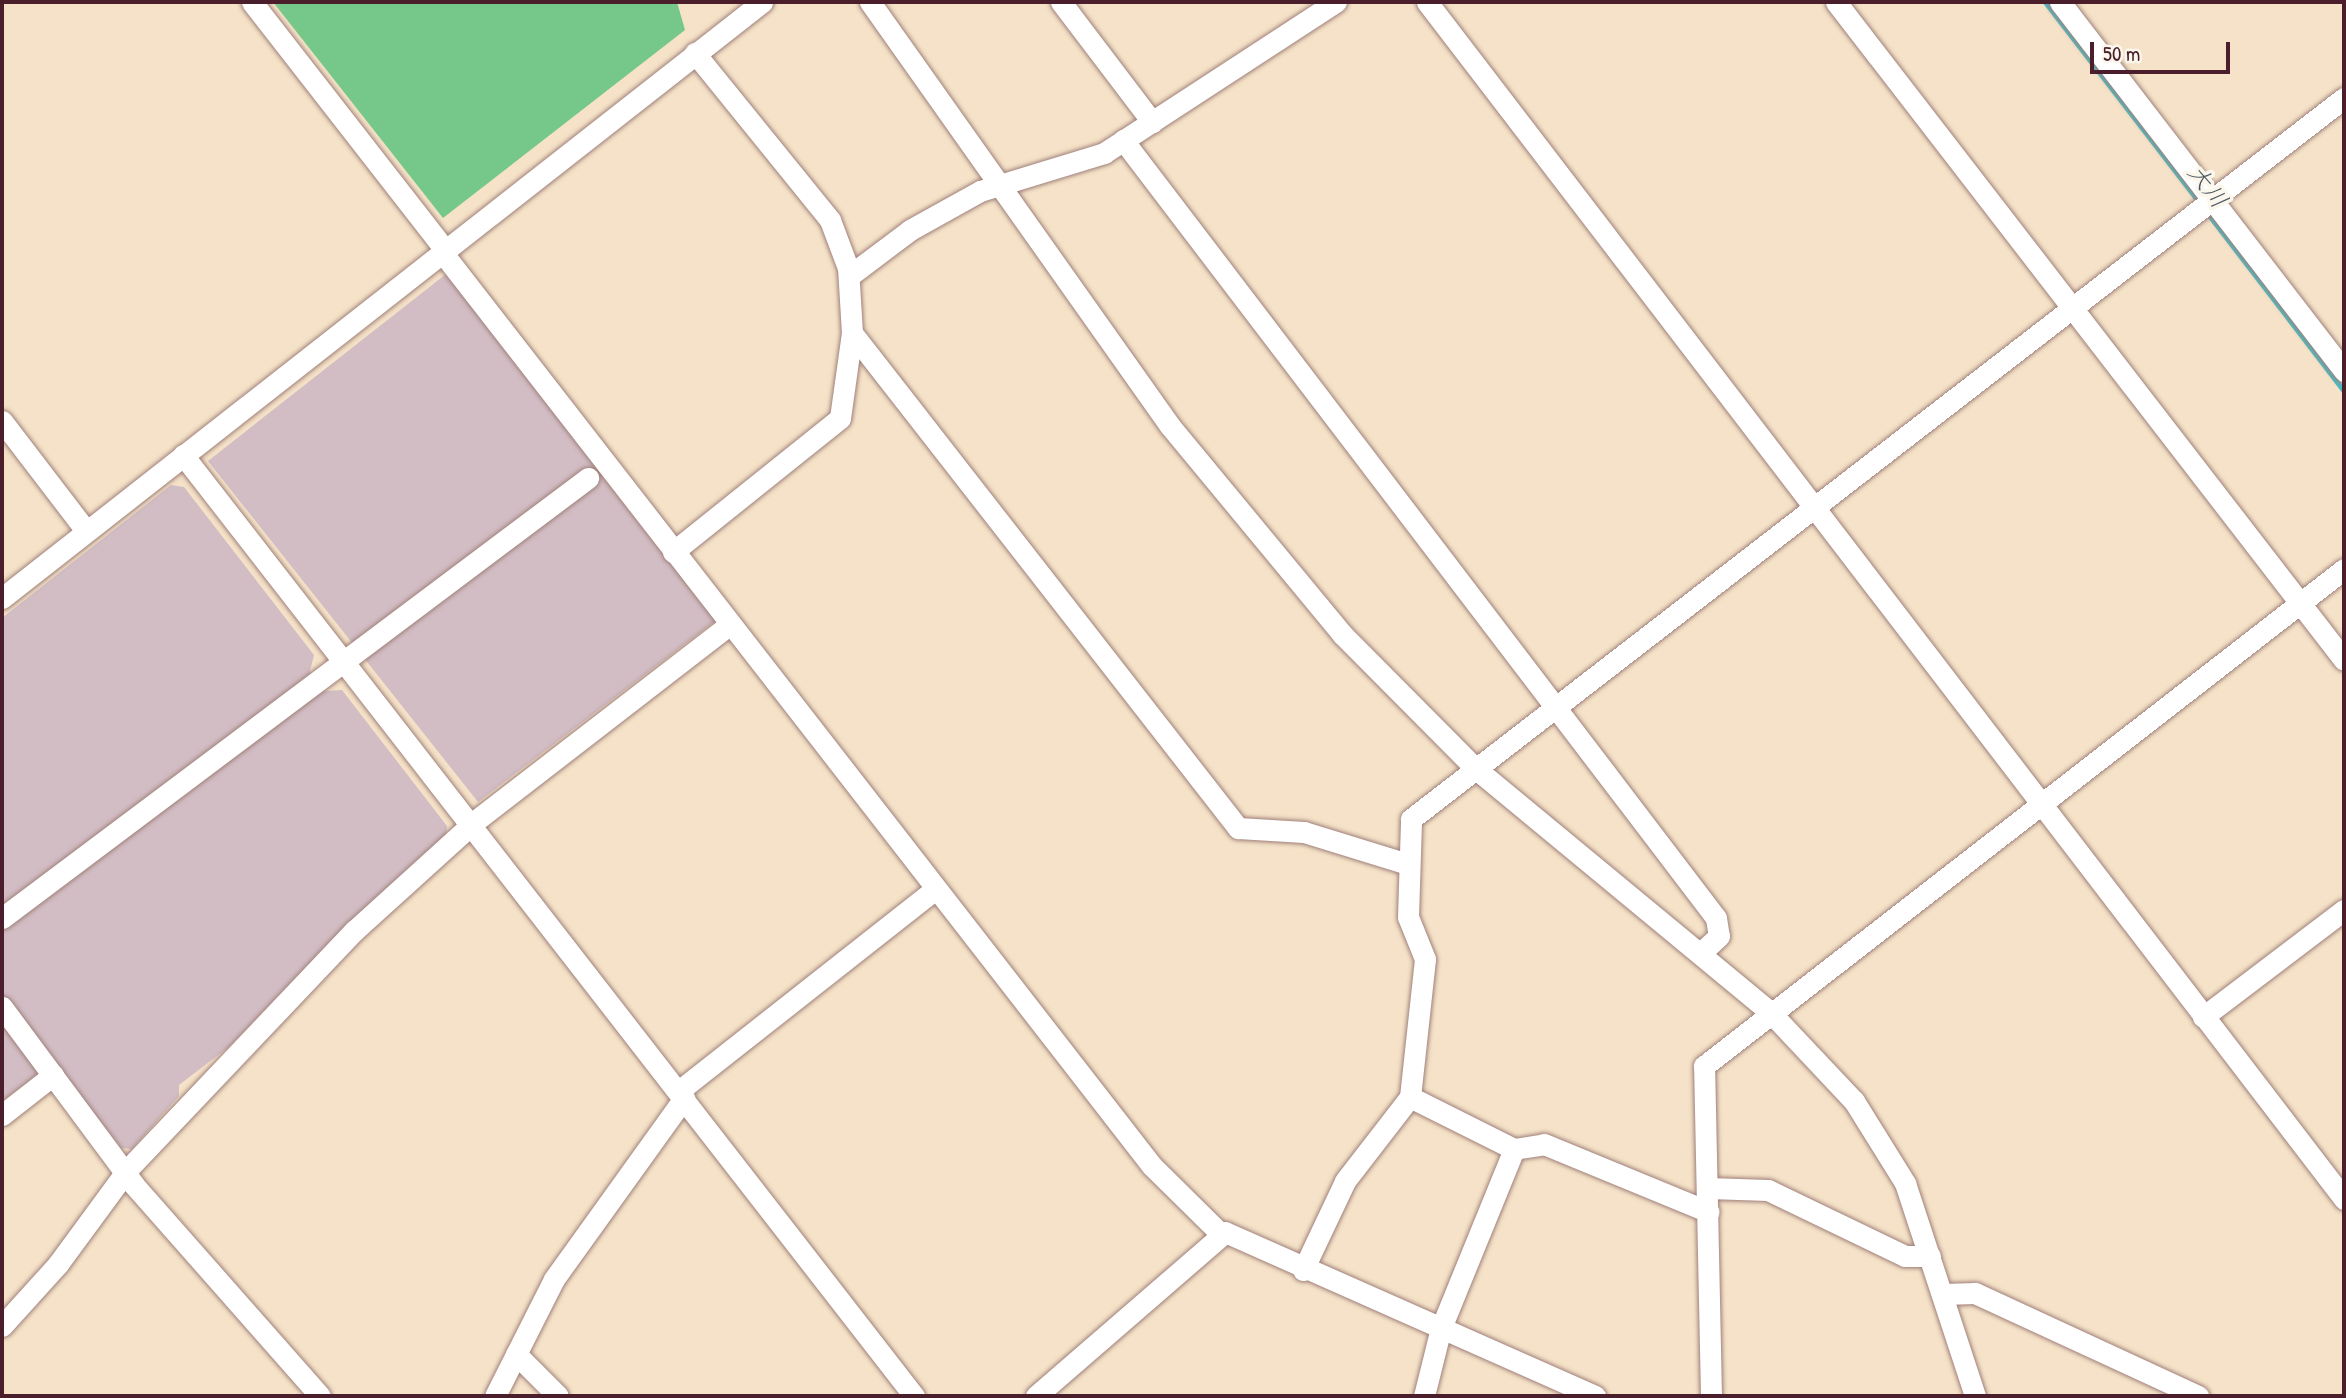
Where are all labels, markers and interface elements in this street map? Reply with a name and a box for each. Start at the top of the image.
scale bar [2094,28,2234,72]
text: 50 m [2103,39,2140,68]
water label: 大川 [2182,158,2234,214]

